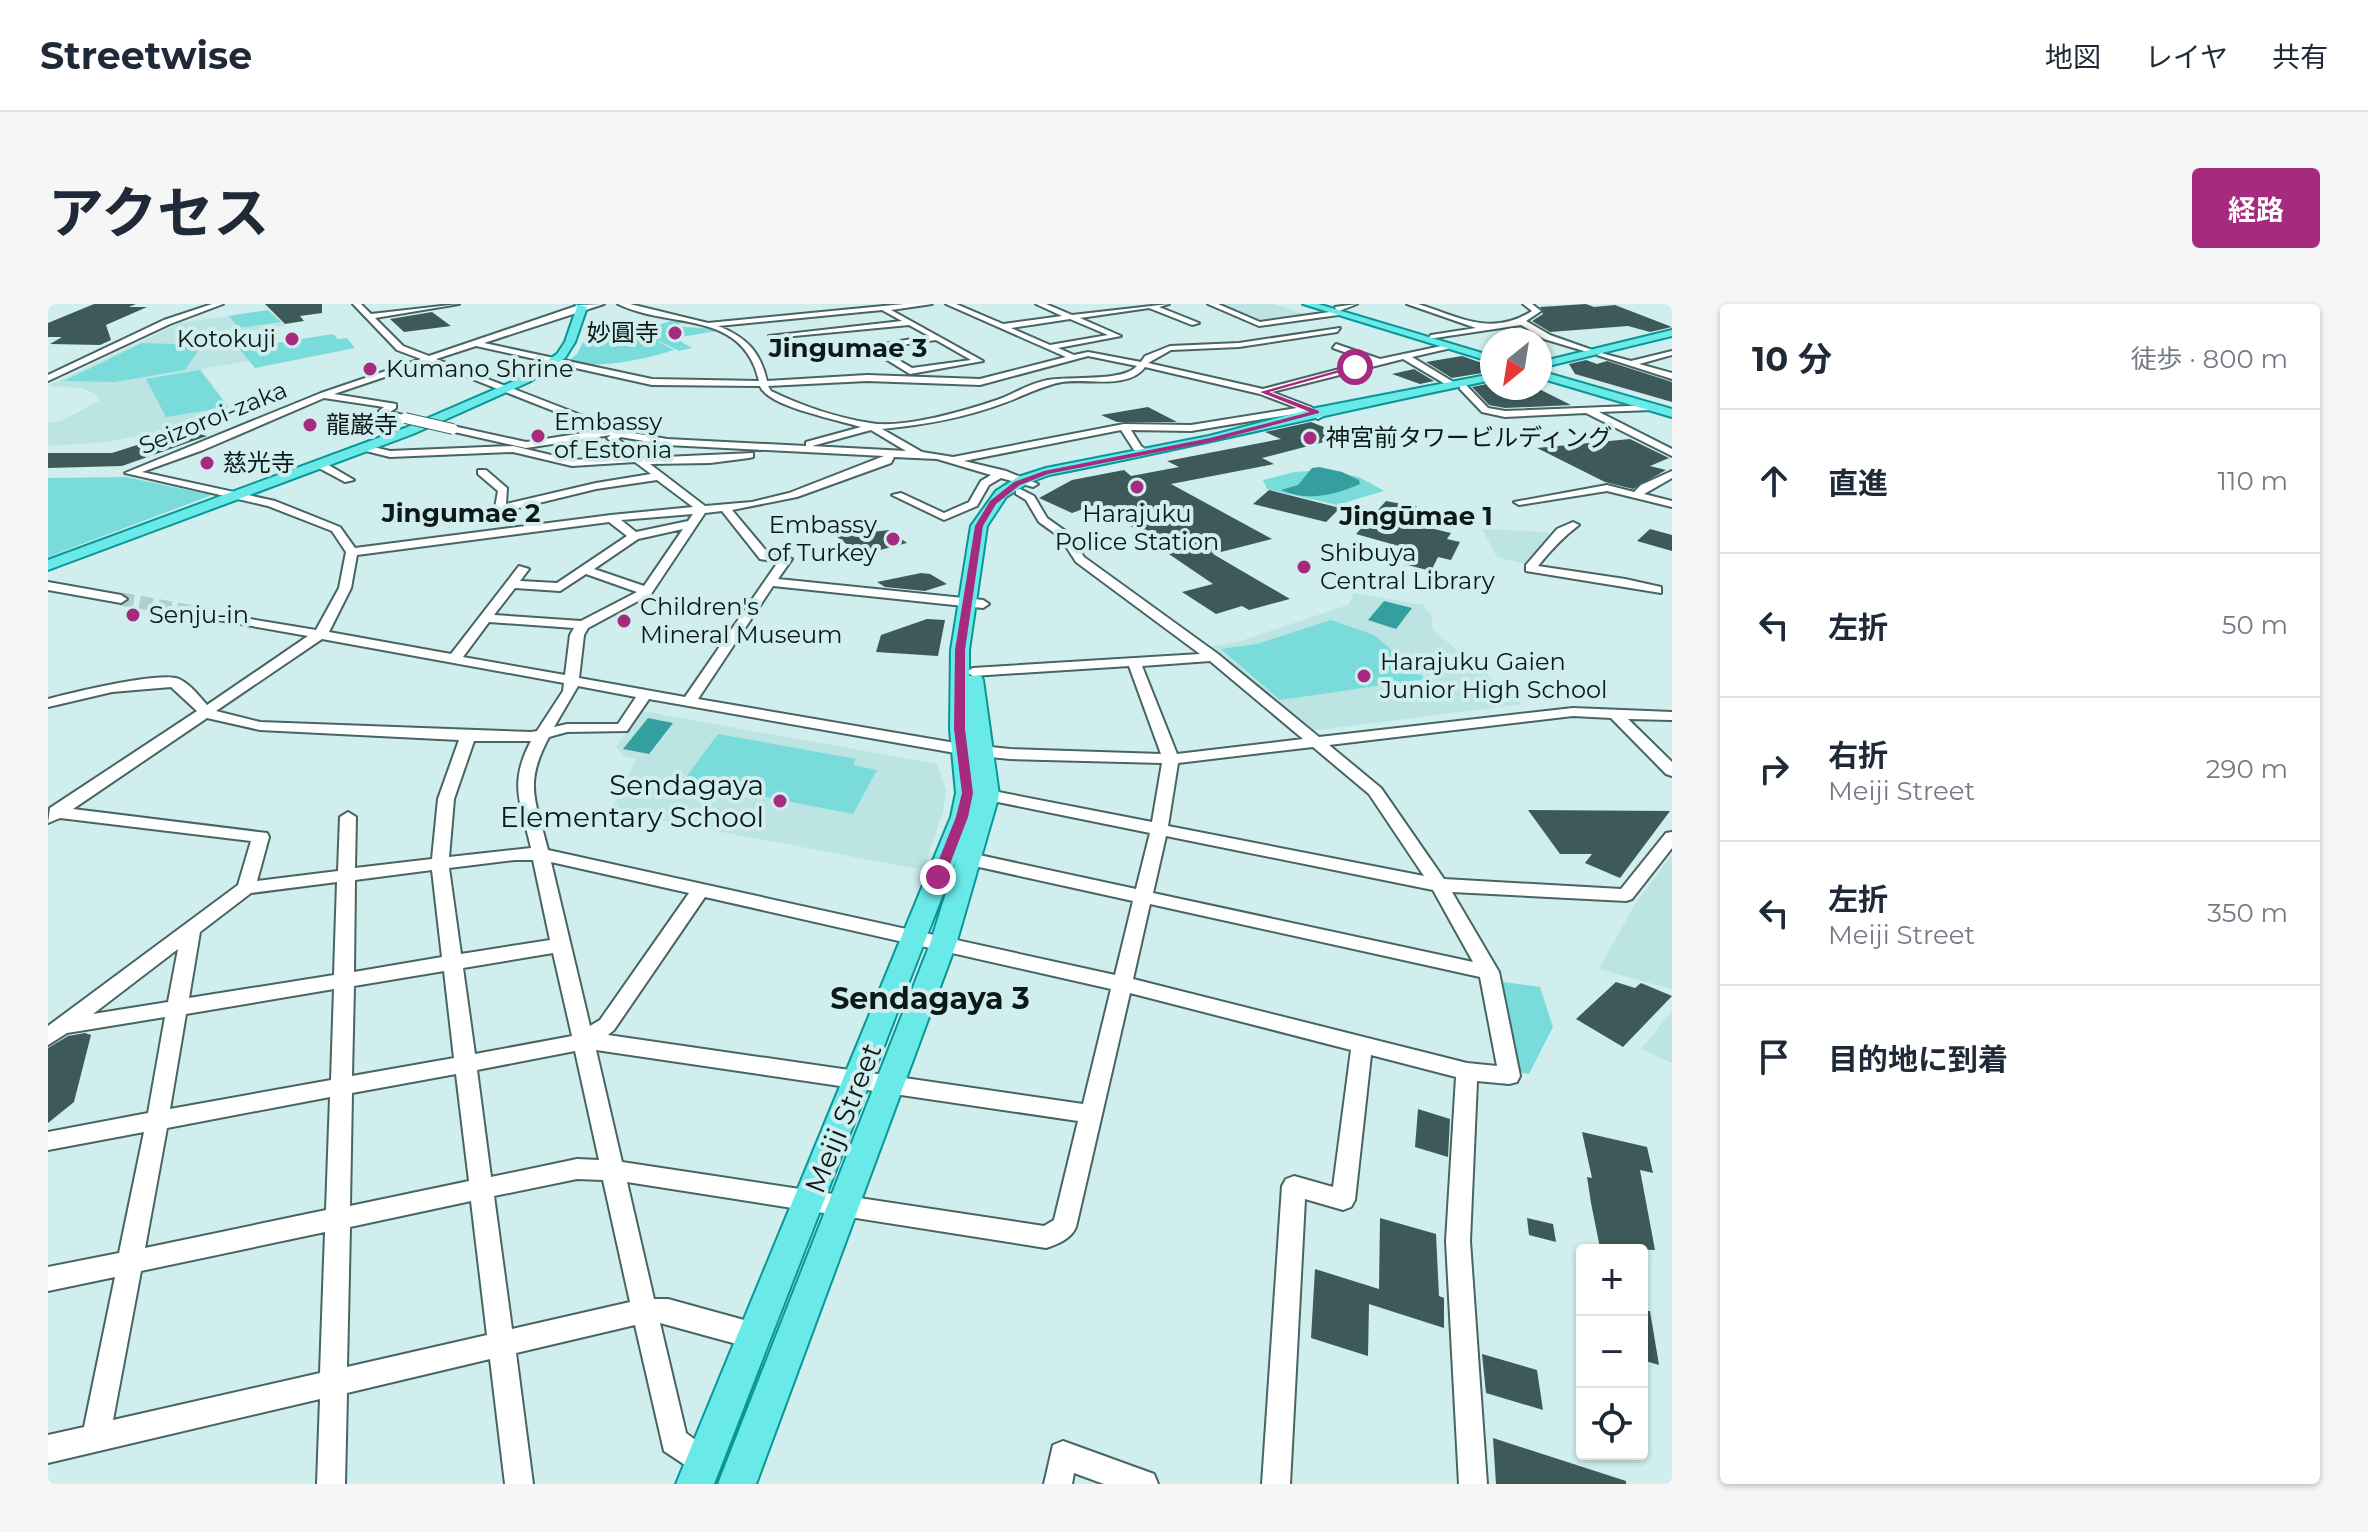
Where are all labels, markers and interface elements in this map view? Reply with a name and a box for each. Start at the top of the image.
text: Streetwise [40,32,252,79]
text: 地図 [2045,40,2101,74]
text: レイヤ [2145,40,2228,74]
text: 共有 [2272,40,2328,74]
button: 経路 [2192,168,2320,248]
text: アクセス [48,179,269,247]
place label: 妙圓寺 [587,318,659,347]
place label: Kotokuji [177,324,276,353]
marker: 妙圓寺 [666,324,684,342]
north arrow [1480,328,1552,400]
marker: Kotokuji [283,330,301,348]
district label: Jingumae 3 [768,332,927,364]
text: 10 分 [1752,338,1832,380]
text: 徒歩 · 800 m [2130,343,2288,375]
route start [1337,349,1373,385]
place label: Kumano Shrine [386,354,574,383]
marker: Kumano Shrine [361,360,379,378]
street label: Seizoroi-zaka [135,375,291,460]
place label: Embassy of Estonia [554,407,672,464]
place label: 龍巌寺 [326,410,398,439]
marker: 龍巌寺 [301,416,319,434]
place label: 神宮前タワービルディング [1326,423,1612,452]
marker: Embassy of Estonia [529,427,547,445]
marker: 神宮前タワービルディング [1301,429,1319,447]
place label: 慈光寺 [223,448,295,477]
marker: 慈光寺 [198,454,216,472]
icon: ahead [1752,459,1796,503]
text: 直進 [1828,465,1888,502]
text: 110 m [2218,465,2288,497]
marker: Harajuku Police Station [1128,478,1146,496]
district label: Jingumae 2 [381,497,540,529]
place label: Harajuku Police Station [1055,499,1219,556]
district label: Jingūmae 1 [1338,500,1493,532]
place label: Embassy of Turkey [767,510,877,567]
marker: Embassy of Turkey [884,530,902,548]
place label: Shibuya Central Library [1320,538,1495,595]
marker: Shibuya Central Library [1295,558,1313,576]
place label: Children's Mineral Museum [640,592,843,649]
place label: Senju-in [149,600,249,629]
icon: left [1752,603,1796,647]
marker: Senju-in [124,606,142,624]
text: 左折 [1828,609,1888,646]
text: 50 m [2222,609,2288,641]
marker: Children's Mineral Museum [615,612,633,630]
place label: Harajuku Gaien Junior High School [1379,647,1608,704]
marker: Harajuku Gaien Junior High School [1355,667,1373,685]
text: 右折 [1828,737,1888,774]
icon: right [1752,747,1796,791]
text: 290 m [2206,753,2288,785]
place label: Sendagaya Elementary School [500,768,764,834]
text: Meiji Street [1828,775,1975,807]
marker: Sendagaya Elementary School [771,792,789,810]
route end [920,859,956,895]
text: 左折 [1828,881,1888,918]
icon: left [1752,891,1796,935]
text: 350 m [2207,897,2288,929]
text: Meiji Street [1828,919,1975,951]
district label: Sendagaya 3 [830,980,1030,1017]
icon: arrive [1752,1035,1796,1079]
street label: Meiji Street [798,1038,888,1198]
text: 目的地に到着 [1828,1041,2008,1078]
map controls [1576,1244,1648,1460]
button: + [1576,1244,1648,1316]
button: − [1576,1316,1648,1388]
button: locate [1576,1388,1648,1460]

